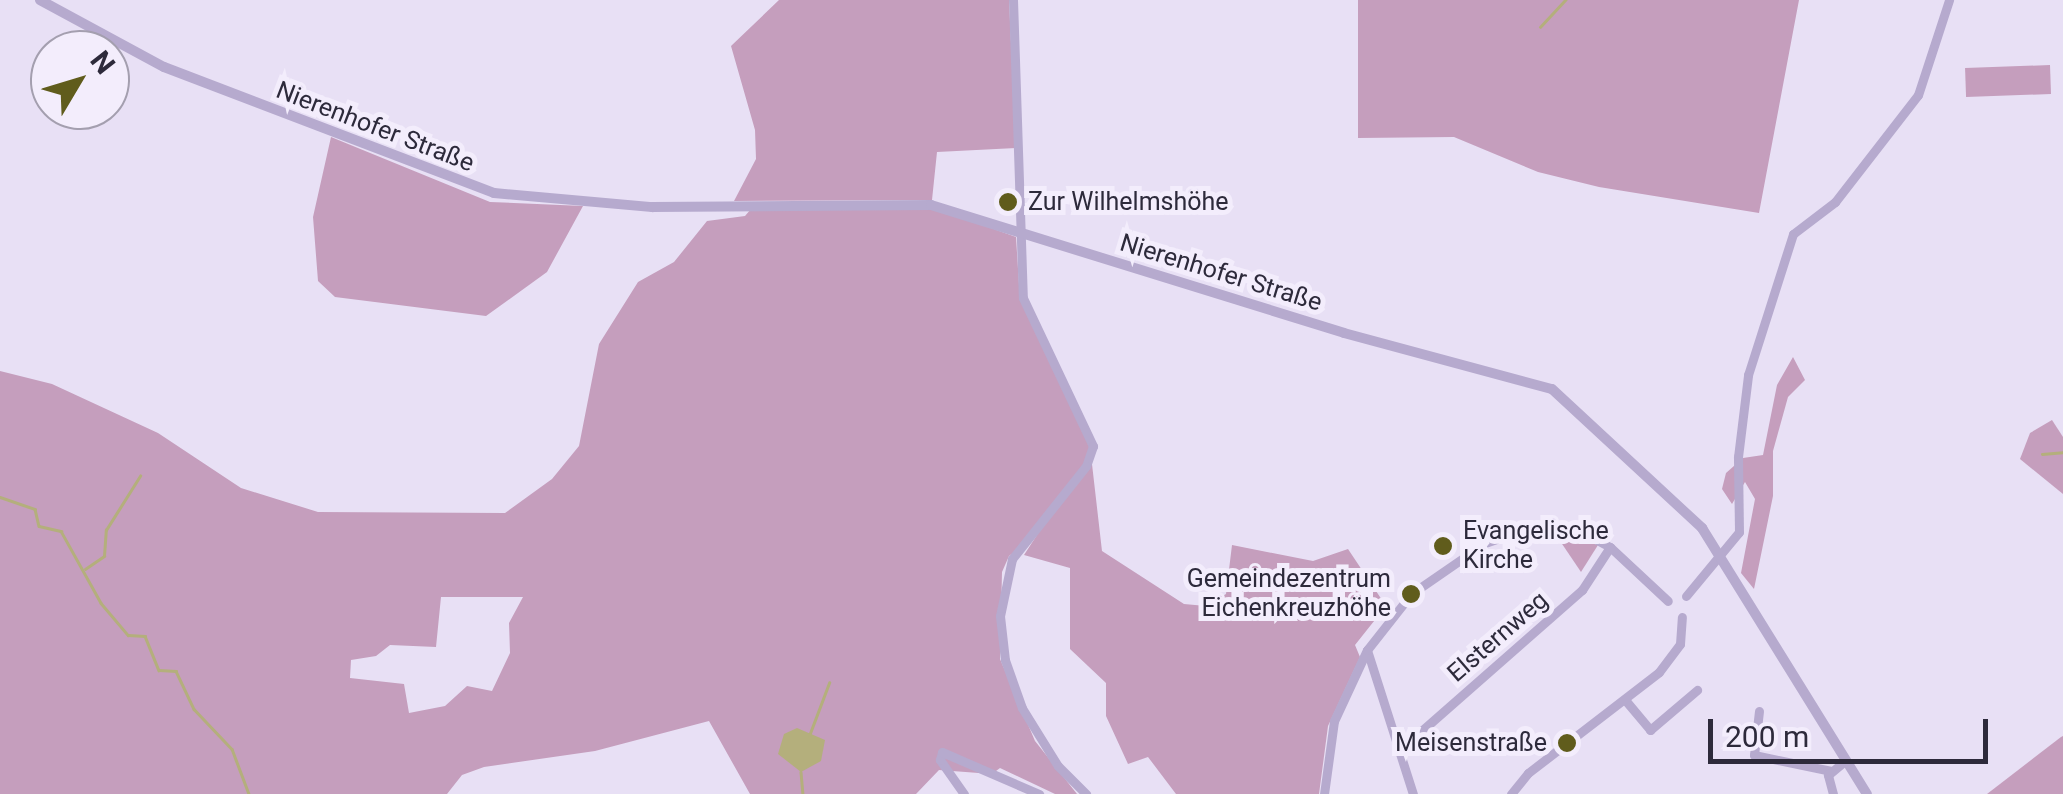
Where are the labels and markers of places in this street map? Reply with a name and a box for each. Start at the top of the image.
place label: Zur Wilhelmshöhe [1028,187,1229,217]
marker: Zur Wilhelmshöhe [997,191,1019,213]
place label: Evangelische Kirche [1463,517,1609,576]
marker: Evangelische Kirche [1432,535,1454,557]
place label: Gemeindezentrum Eichenkreuzhöhe [1187,565,1391,624]
marker: Gemeindezentrum Eichenkreuzhöhe [1400,583,1422,605]
place label: Meisenstraße [1395,728,1547,758]
marker: Meisenstraße [1556,732,1578,754]

